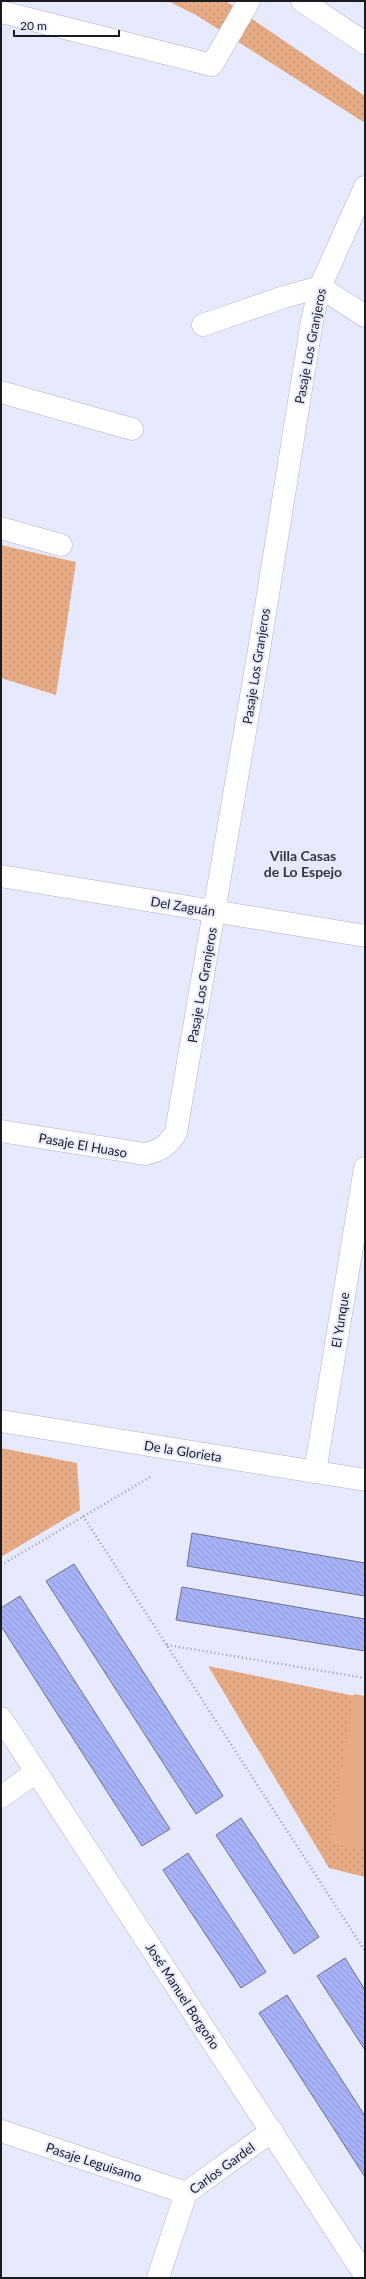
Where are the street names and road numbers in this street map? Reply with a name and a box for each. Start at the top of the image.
street label: Pasaje Los Granjeros [291,287,329,405]
street label: Pasaje Los Granjeros [239,607,273,725]
street label: Del Zaguán [150,893,216,919]
street label: Pasaje Los Granjeros [184,926,220,1044]
street label: Pasaje El Huaso [37,1129,129,1161]
street label: El Yunque [328,1291,352,1349]
street label: De la Glorieta [143,1437,223,1465]
street label: José Manuel Borgoño [143,1940,223,2052]
street label: Pasaje Leguisamo [44,2139,144,2185]
street label: Carlos Gardel [186,2139,258,2197]

